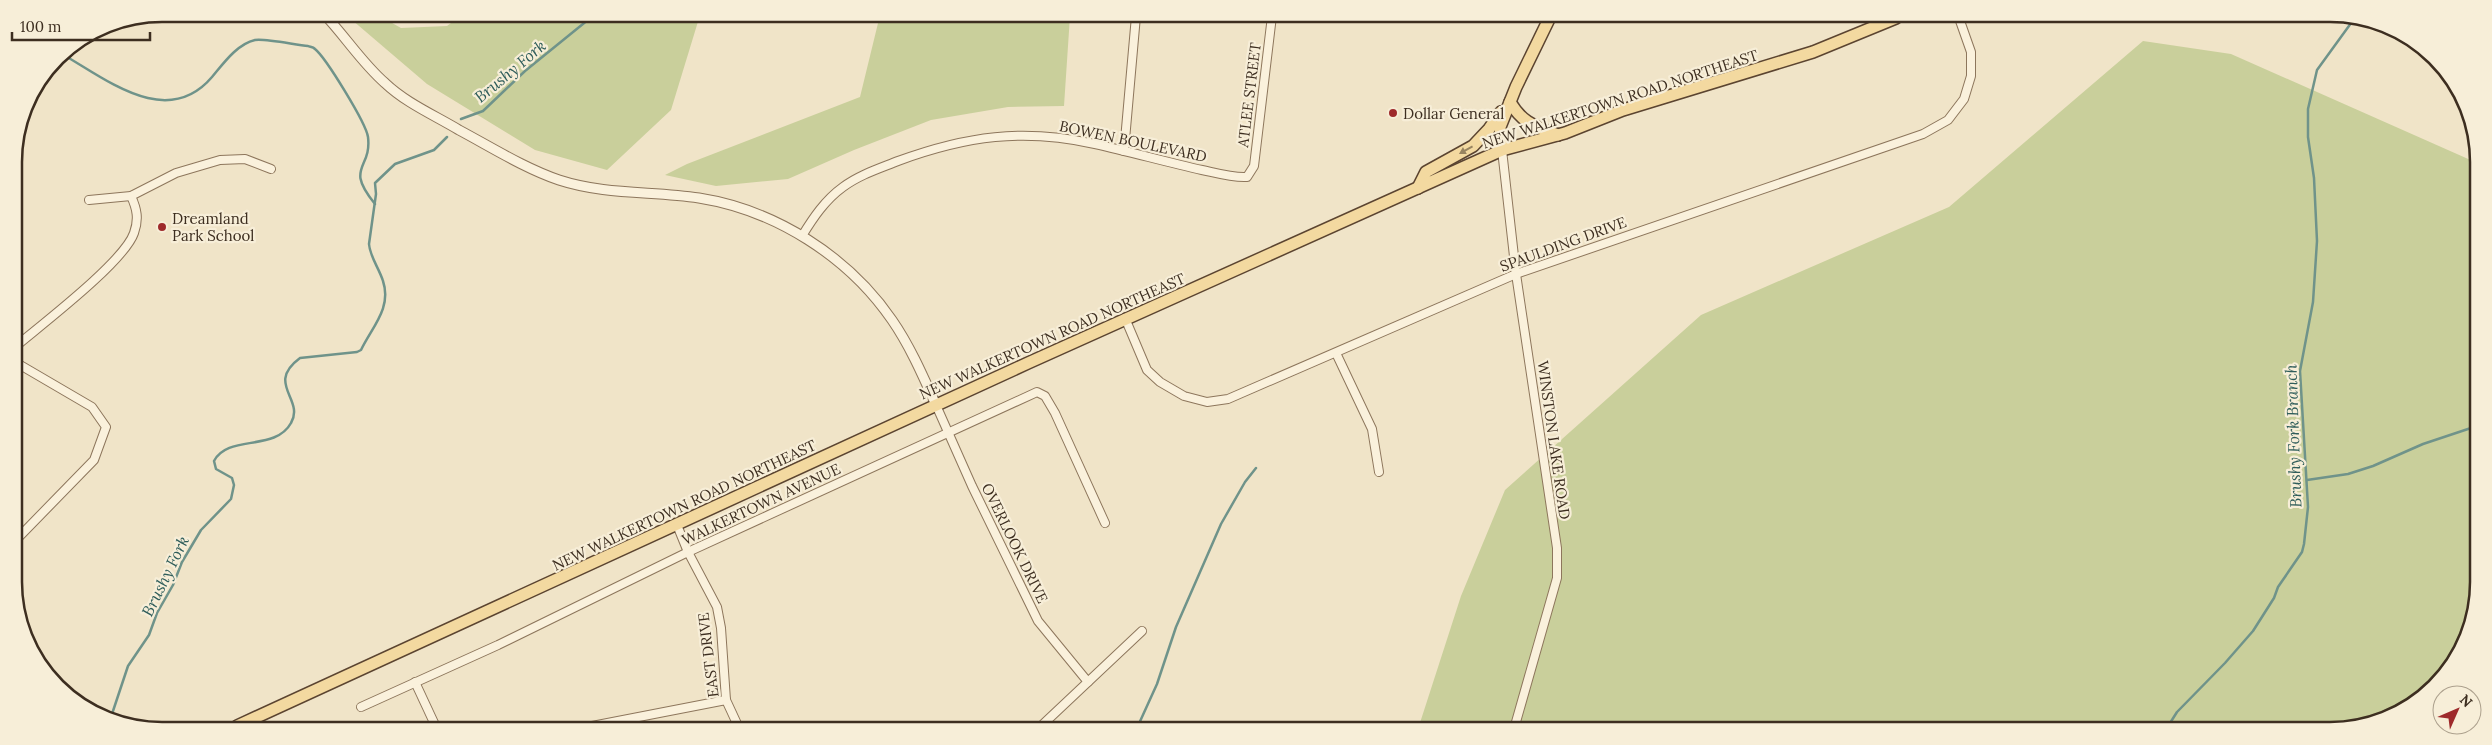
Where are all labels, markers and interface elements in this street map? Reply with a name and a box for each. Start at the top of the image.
scale bar [12,10,150,42]
text: 100 m [20,17,61,36]
water label: Brushy Fork [470,35,550,107]
street label: ATLEE STREET [1233,41,1265,150]
street label: NEW WALKERTOWN ROAD NORTHEAST [1480,45,1761,153]
place label: Dollar General [1403,104,1504,123]
marker: Dollar General [1387,107,1399,119]
street label: BOWEN BOULEVARD [1058,116,1208,166]
one-way arrow [1458,146,1473,154]
place label: Dreamland Park School [172,209,254,245]
street label: SPAULDING DRIVE [1497,212,1629,276]
marker: Dreamland Park School [156,221,168,233]
street label: NEW WALKERTOWN ROAD NORTHEAST [916,268,1188,403]
street label: WINSTON LAKE ROAD [1533,359,1575,521]
water label: Brushy Fork Branch [2281,364,2305,508]
street label: NEW WALKERTOWN ROAD NORTHEAST [549,435,819,575]
street label: WALKERTOWN AVENUE [679,459,843,549]
street label: OVERLOOK DRIVE [978,480,1052,606]
water label: Brushy Fork [137,532,193,620]
street label: EAST DRIVE [693,611,723,699]
north arrow [2432,685,2482,735]
text: N [2456,691,2477,711]

